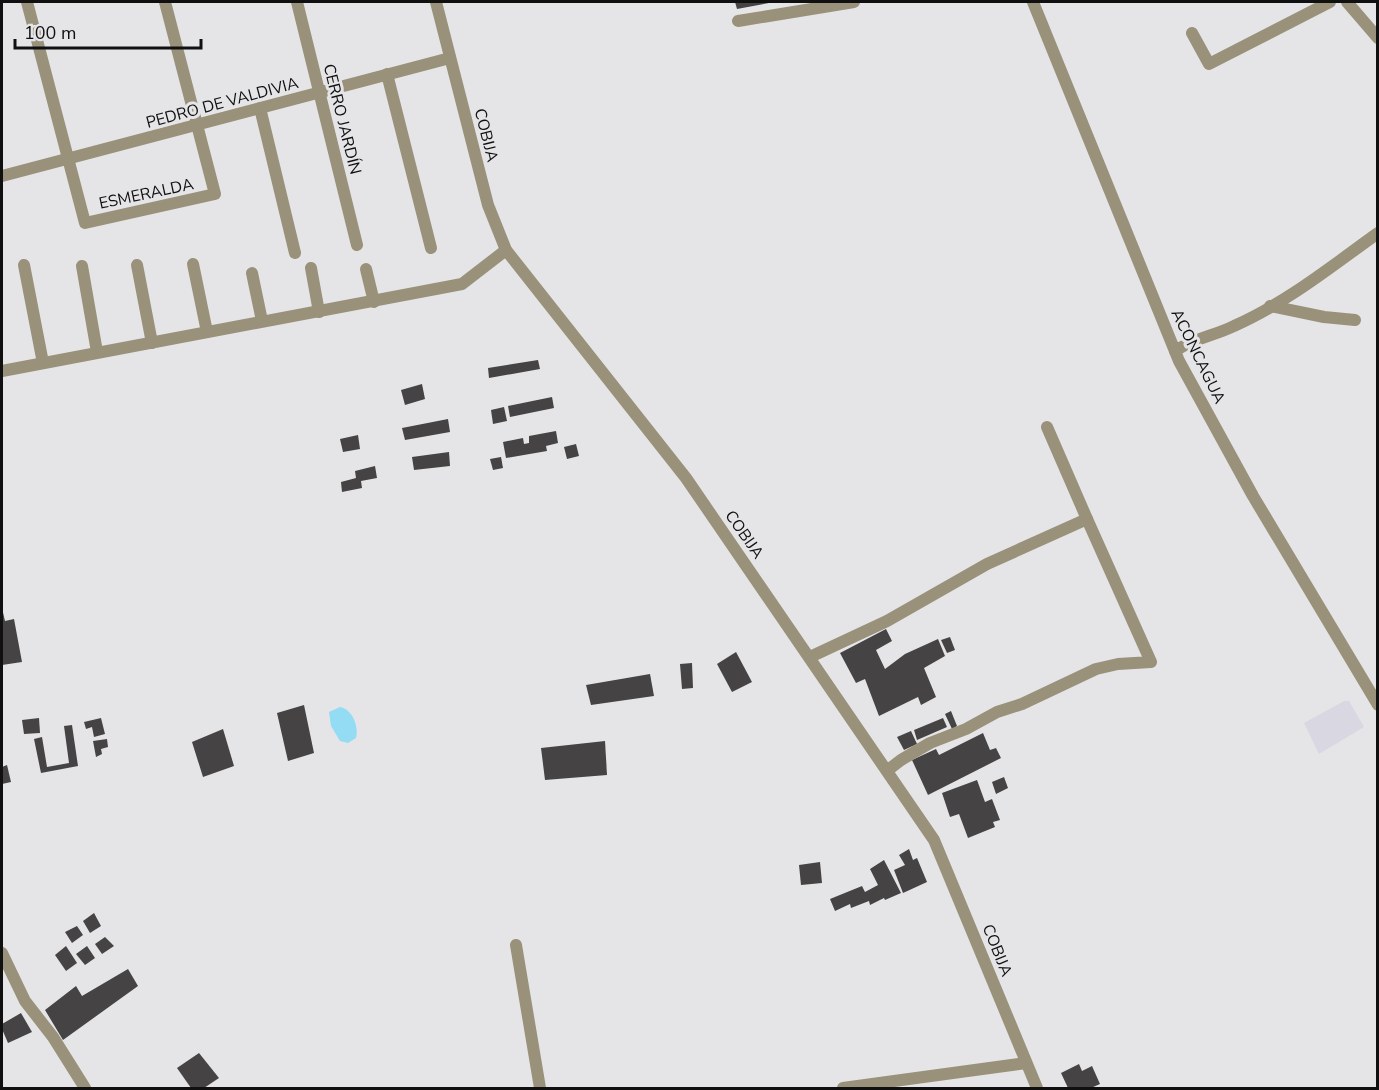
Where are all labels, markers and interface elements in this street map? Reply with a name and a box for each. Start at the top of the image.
scale bar [15,12,201,50]
text: 100 m [24,21,76,45]
street label: CERRO JARDÍN [318,62,366,177]
street label: PEDRO DE VALDIVIA [144,72,301,134]
street label: COBIJA [469,106,503,165]
street label: ESMERALDA [97,173,196,215]
street label: ACONCAGUA [1166,305,1231,408]
street label: COBIJA [720,506,769,563]
street label: COBIJA [977,921,1018,980]

